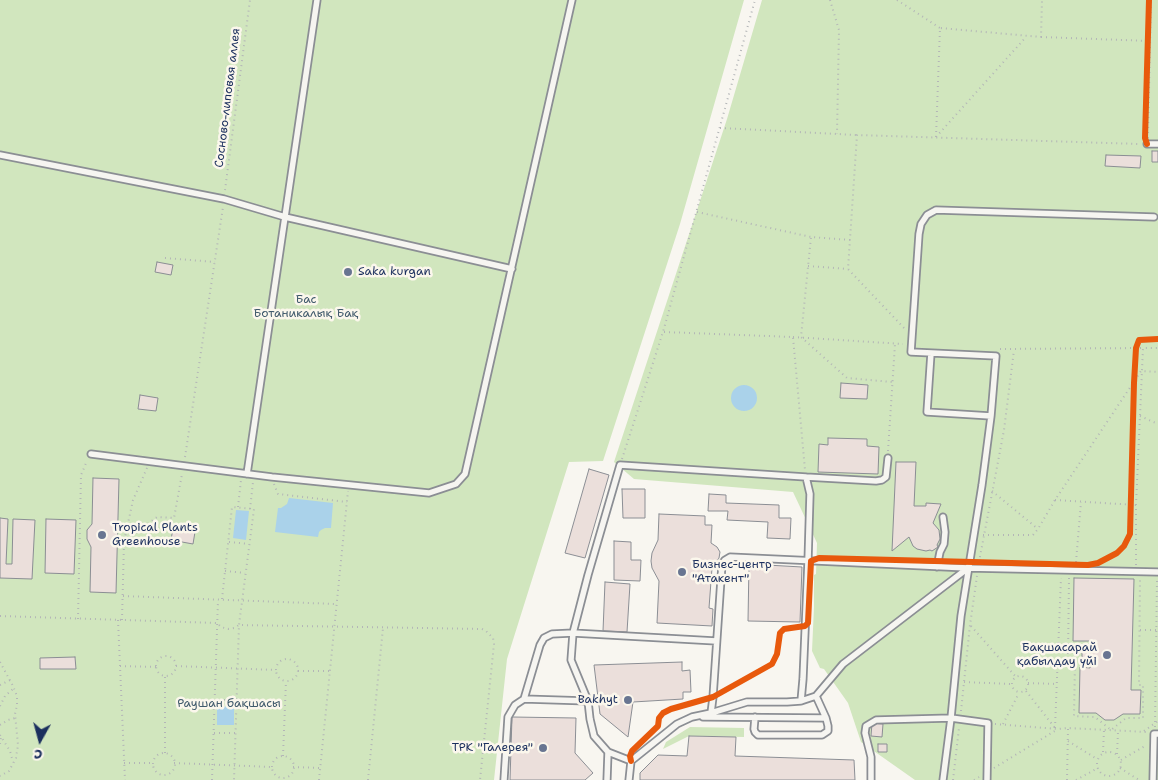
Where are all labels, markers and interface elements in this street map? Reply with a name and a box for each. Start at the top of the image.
street label: Сосново-липовая аллея [212,27,244,169]
place label: Saka kurgan [358,265,431,279]
marker: Saka kurgan [342,266,354,278]
park label: Бас Ботаникалық Бақ [254,293,358,321]
place label: Tropical Plants Greenhouse [112,521,198,549]
marker: Tropical Plants Greenhouse [96,529,108,541]
place label: Бизнес-центр "Атакент" [692,558,772,586]
marker: Бизнес-центр "Атакент" [676,566,688,578]
place label: Бақшасарай қабылдау үйі [1017,641,1097,669]
marker: Бақшасарай қабылдау үйі [1101,649,1113,661]
place label: Bakhyt [578,693,618,707]
marker: Bakhyt [622,694,634,706]
park label: Раушан бақшасы [177,697,281,711]
north arrow [15,715,65,765]
place label: ТРК "Галерея" [452,741,533,755]
marker: ТРК "Галерея" [537,742,549,754]
text: С [33,745,44,764]

